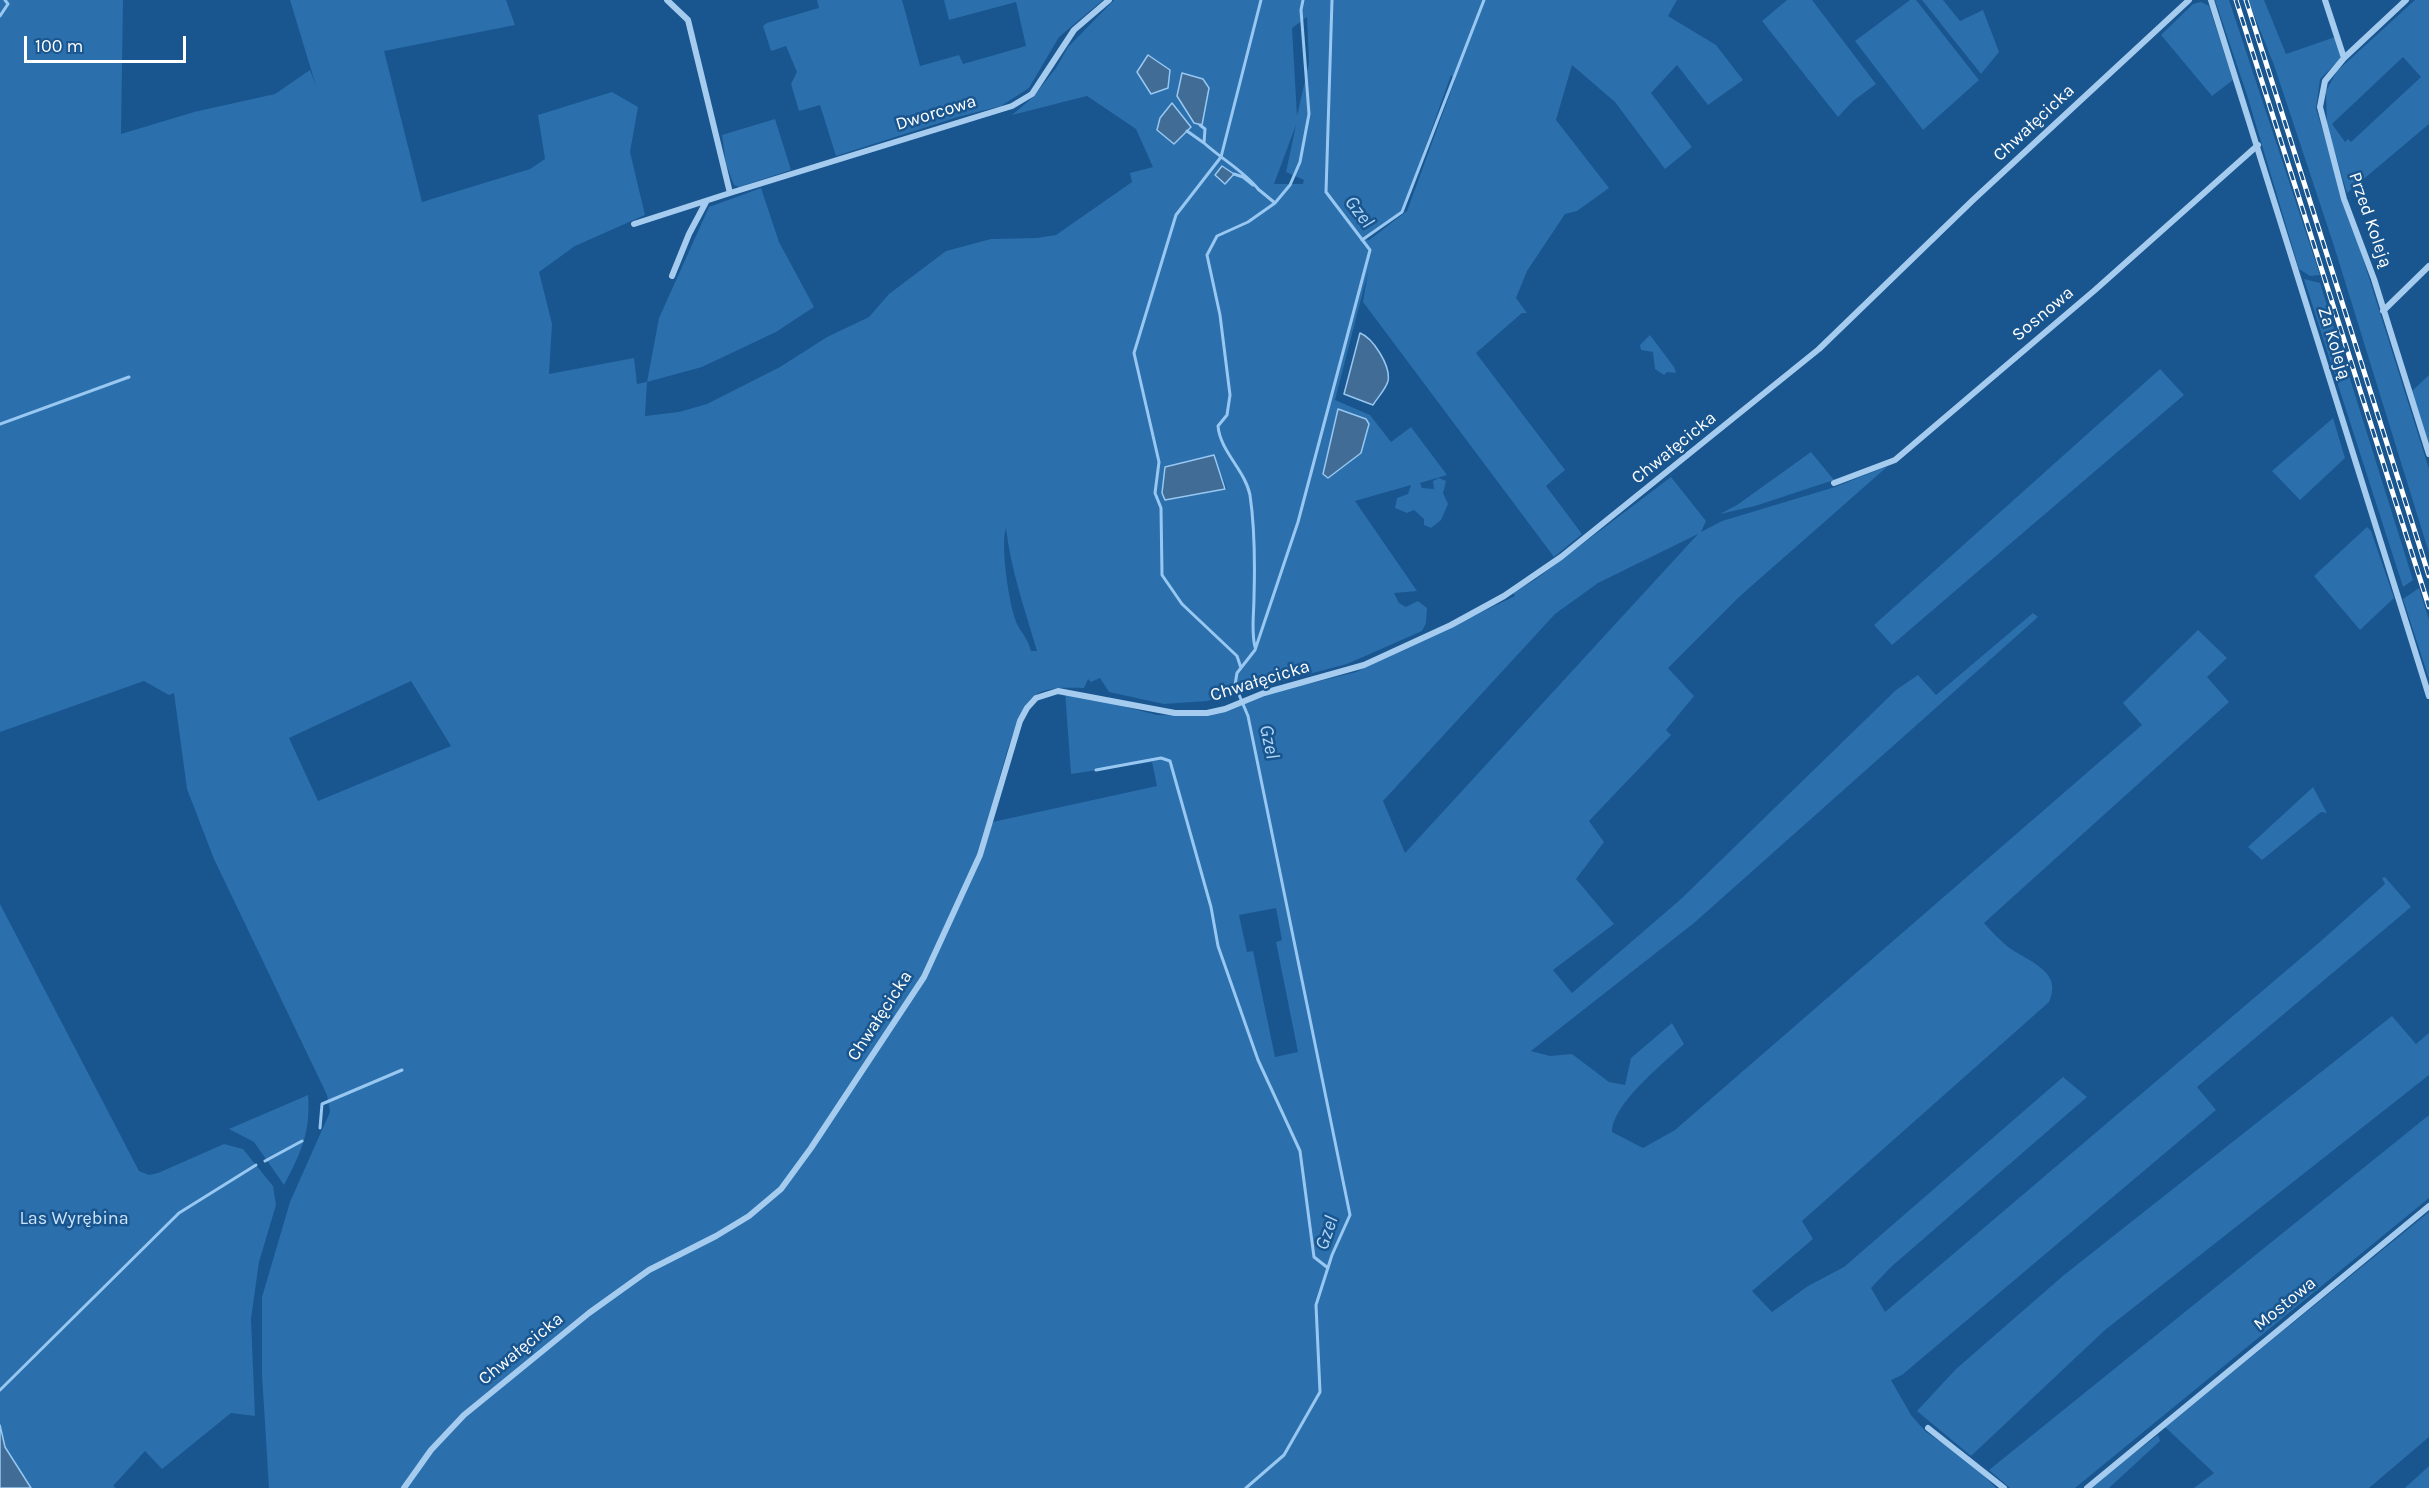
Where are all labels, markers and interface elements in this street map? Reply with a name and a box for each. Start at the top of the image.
scale bar [27,24,189,62]
text: 100 m [35,35,83,57]
street label: Chwałęcicka [1989,80,2079,166]
street label: Dworcowa [893,90,979,136]
street label: Przed Koleją [2344,169,2396,271]
water label: Gzel [1339,191,1379,233]
street label: Sosnowa [2008,282,2078,346]
street label: Za Koleją [2313,304,2355,382]
street label: Chwałęcicka [1627,407,1721,489]
street label: Chwałęcicka [1208,656,1312,706]
water label: Gzel [1254,723,1284,761]
street label: Chwałęcicka [843,967,917,1065]
park label: Las Wyrębina [19,1208,129,1230]
water label: Gzel [1310,1213,1344,1253]
street label: Mostowa [2249,1272,2321,1336]
street label: Chwałęcicka [474,1308,568,1390]

